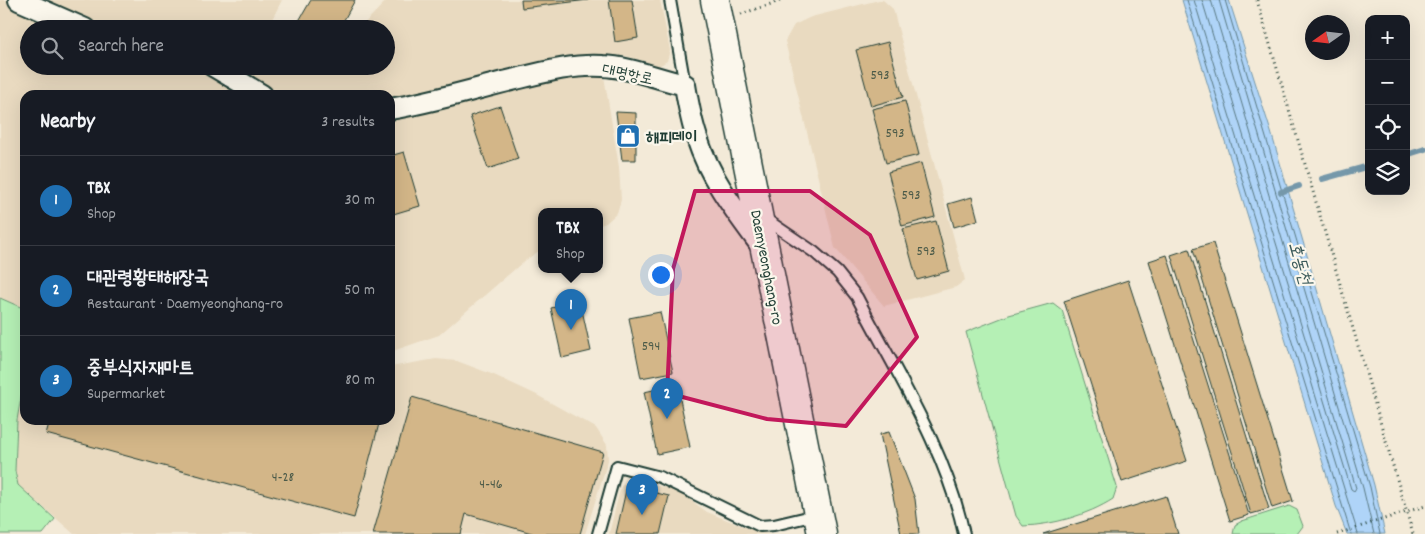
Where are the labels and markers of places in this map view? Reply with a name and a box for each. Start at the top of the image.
shop icon: 해피데이 [615,123,641,149]
place label: 해피데이 [645,127,698,150]
pin: 1 [555,289,587,330]
pin: 2 [651,378,683,419]
pin: 3 [626,474,658,515]

